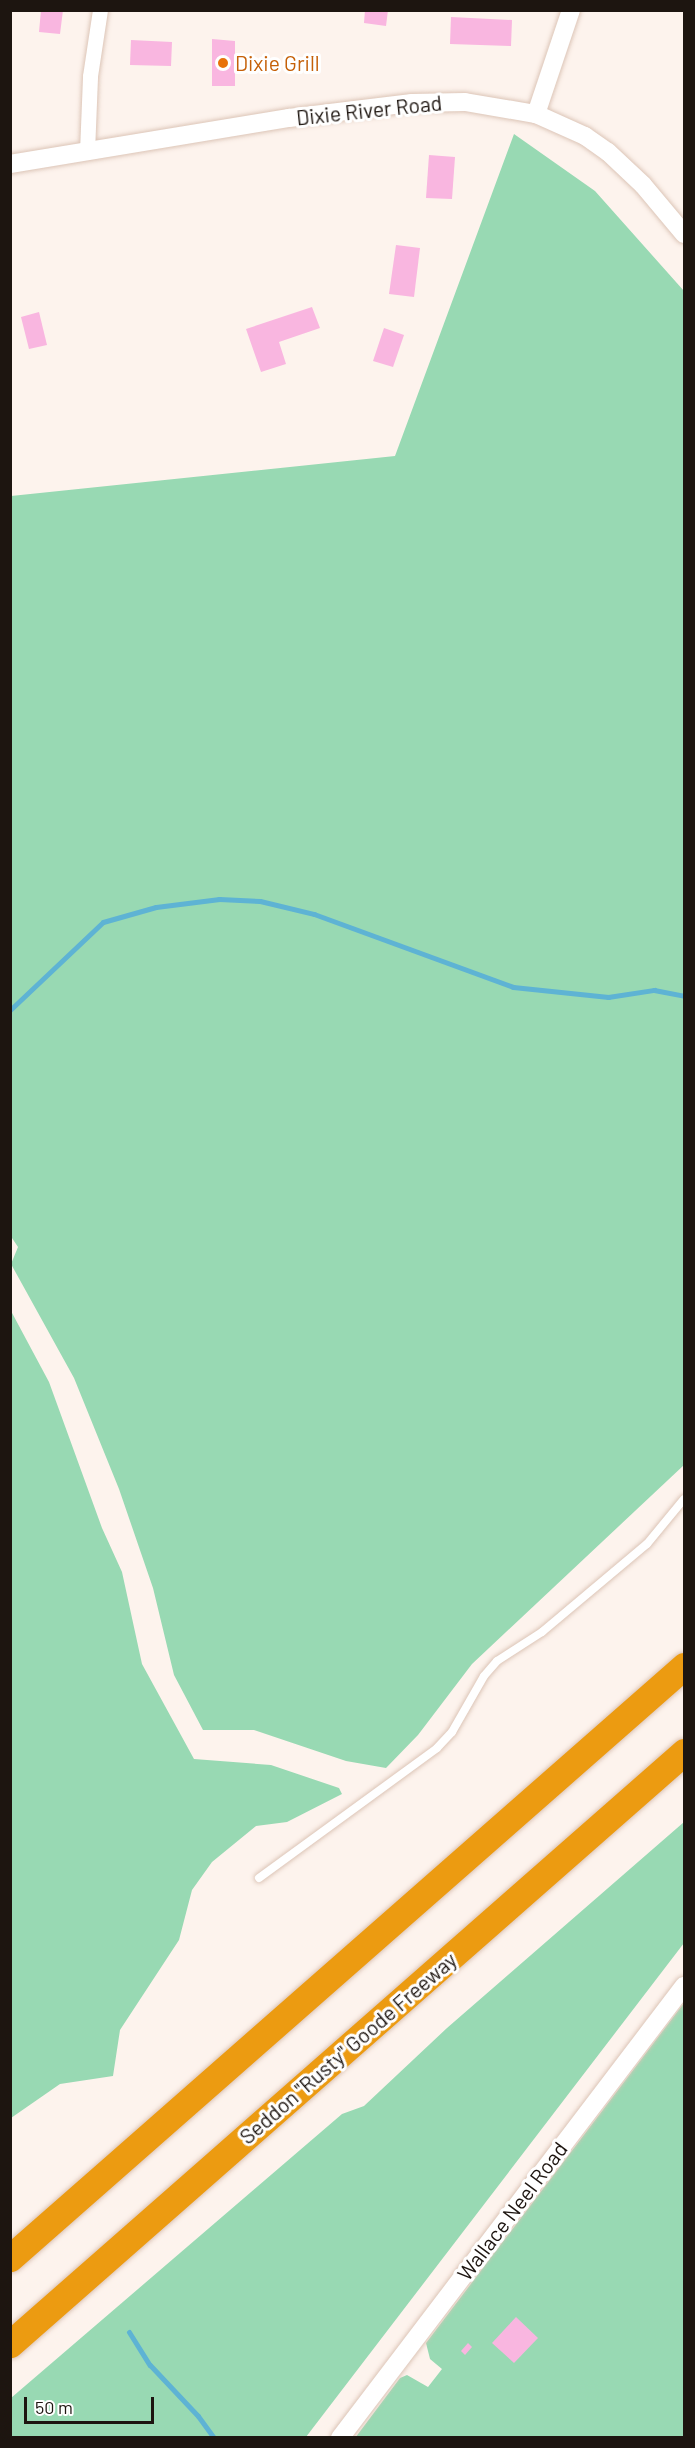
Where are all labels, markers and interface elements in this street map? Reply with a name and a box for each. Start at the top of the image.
place label: Dixie Grill [235,50,320,76]
marker: Dixie Grill [216,56,230,70]
street label: Dixie River Road [295,90,443,130]
street label: Seddon "Rusty" Goode Freeway [234,1947,462,2149]
street label: Wallace Neel Road [452,2137,572,2285]
scale bar [27,2385,158,2423]
text: 50 m [35,2396,73,2418]

